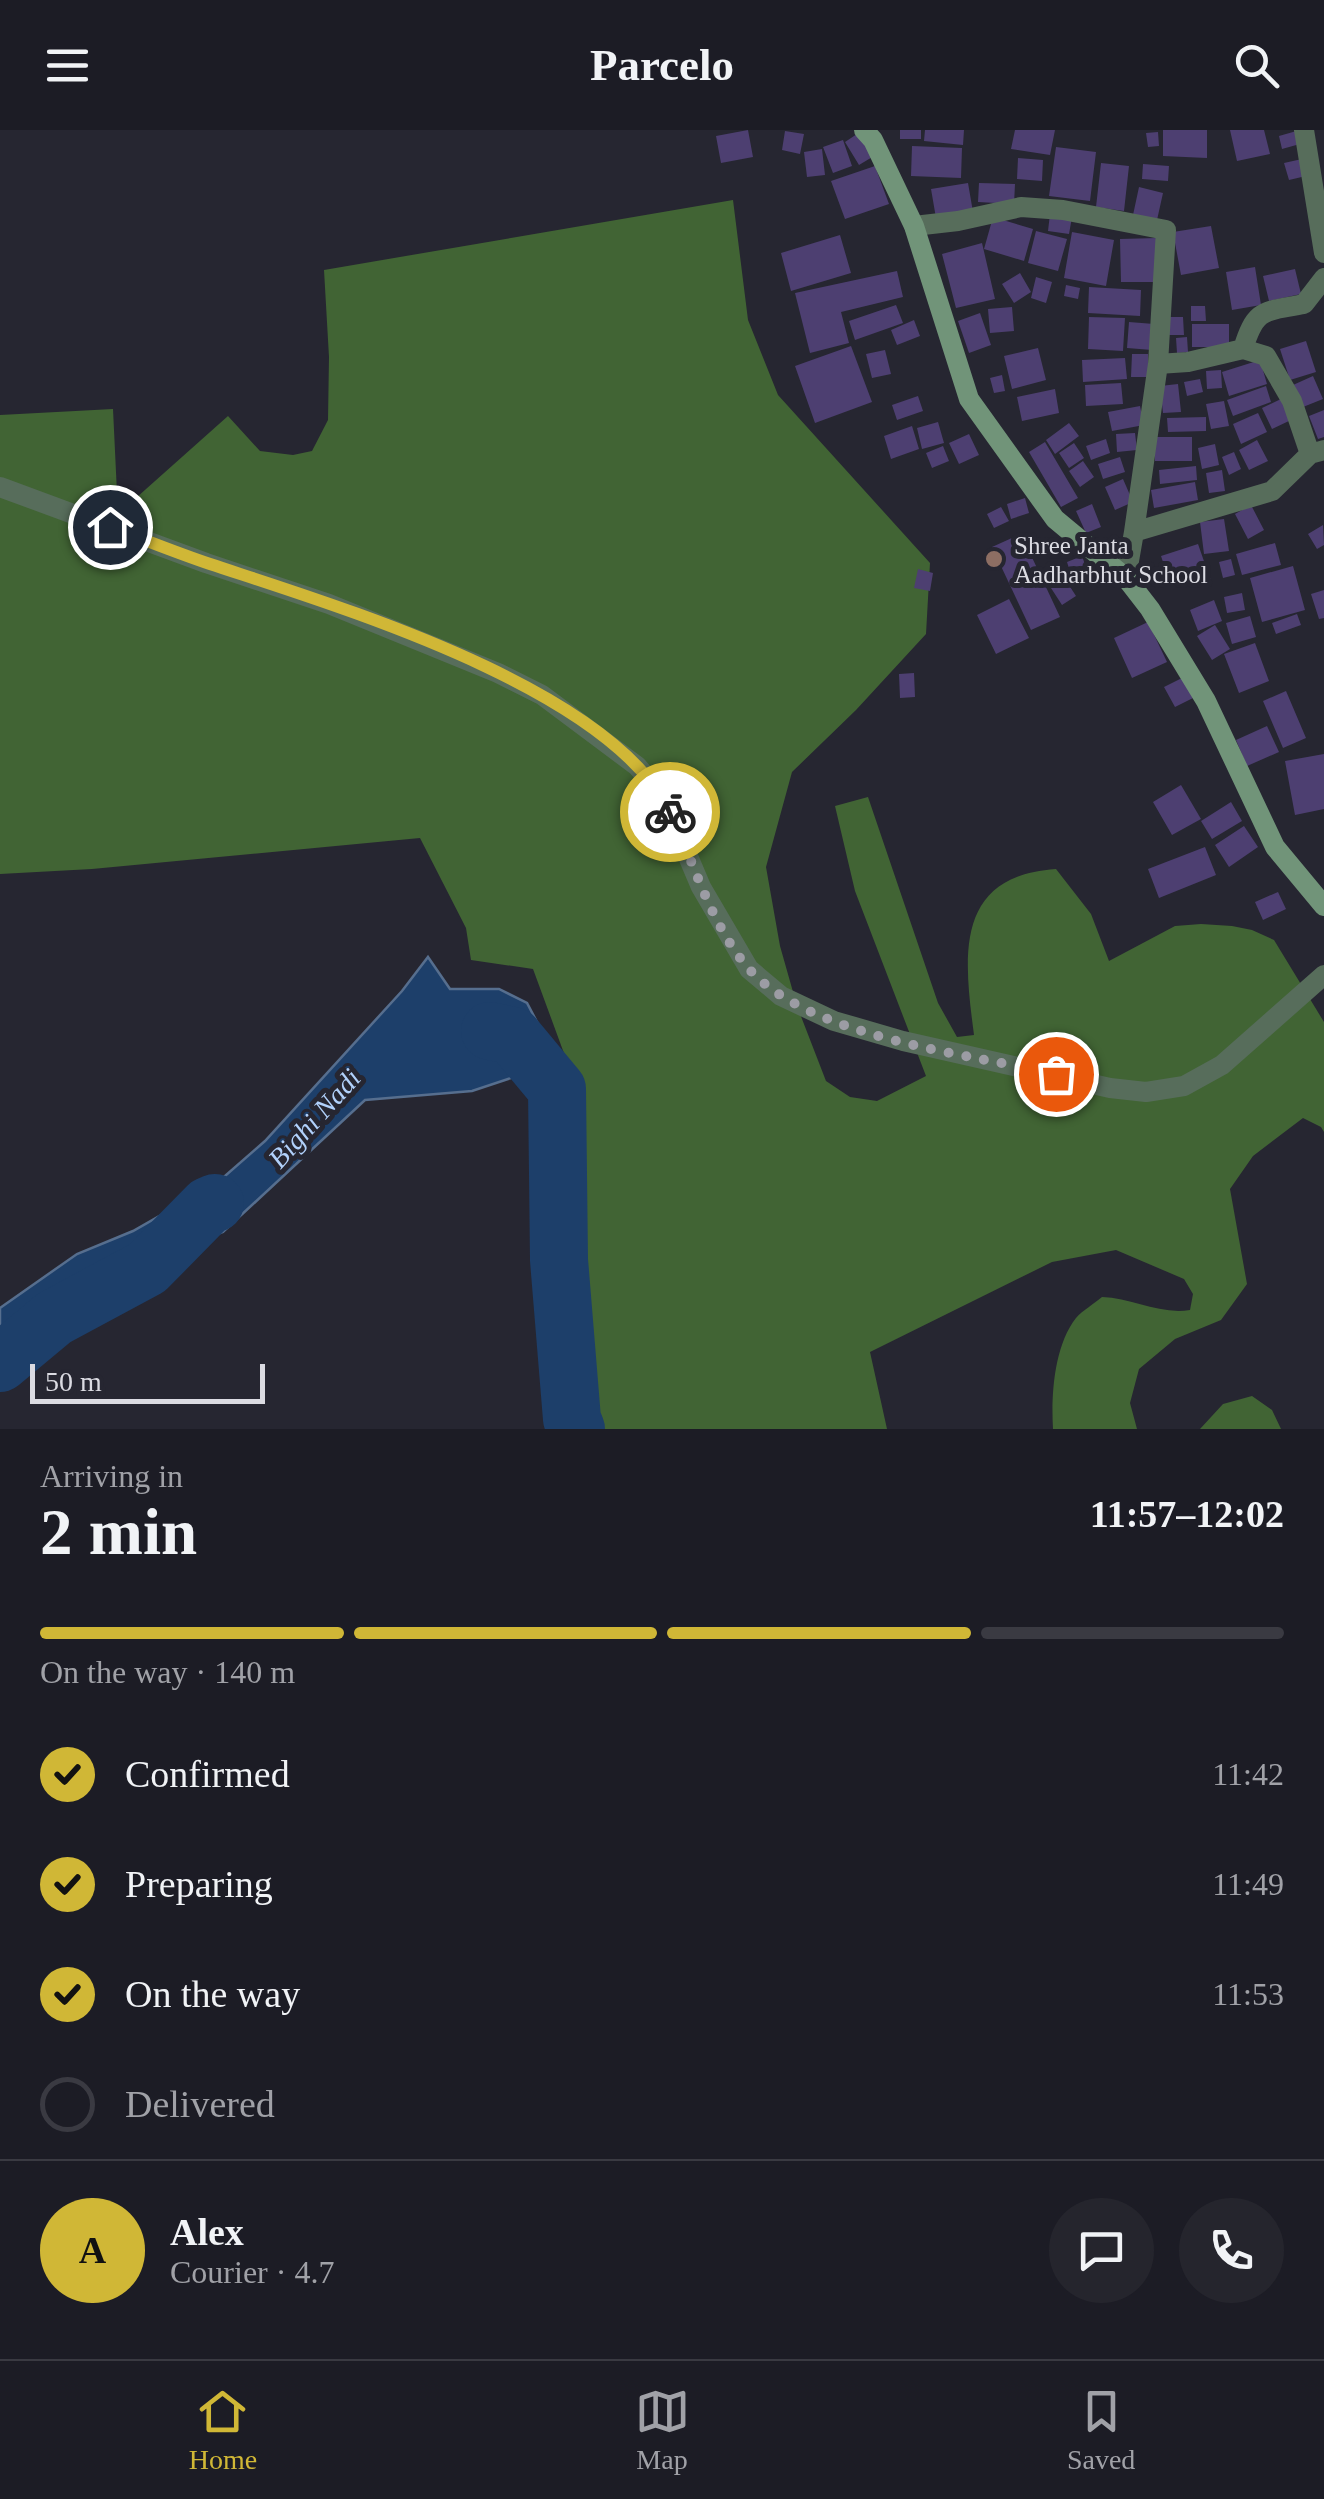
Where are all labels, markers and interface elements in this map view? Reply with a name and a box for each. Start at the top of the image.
icon: menu [40,38,95,93]
icon: search [1229,38,1284,93]
text: Parcelo [590,40,734,90]
pin [68,485,153,570]
icon: home [83,500,138,555]
place label: Shree Janta Aadharbhut School [1014,532,1208,588]
marker: Shree Janta Aadharbhut School [983,548,1005,570]
courier [620,762,720,862]
icon: bike [643,785,698,840]
pin [1014,1032,1099,1117]
icon: bag [1029,1047,1084,1102]
water label: Bighi Nadi [262,1063,367,1174]
scale bar [30,1359,265,1404]
text: 50 m [45,1366,102,1397]
text: Arriving in [40,1458,183,1494]
text: 11:57–12:02 [1090,1493,1284,1535]
text: 2 min [40,1496,197,1568]
text: On the way · 140 m [40,1654,295,1690]
icon: check [40,1747,95,1802]
text: Confirmed [125,1753,290,1795]
text: 11:42 [1212,1756,1284,1792]
icon: check [40,1857,95,1912]
text: Preparing [125,1863,273,1905]
text: 11:49 [1212,1866,1284,1902]
icon: check [40,1967,95,2022]
text: On the way [125,1973,300,2015]
text: 11:53 [1212,1976,1284,2012]
text: Delivered [125,2083,275,2125]
button: chat [1049,2198,1154,2303]
button: phone [1179,2198,1284,2303]
text: Alex [170,2211,244,2253]
text: A [79,2229,106,2271]
text: Courier · 4.7 [170,2254,334,2290]
tab: Home [189,2384,257,2476]
tab: Map [635,2384,690,2476]
tab: Saved [1067,2384,1135,2476]

